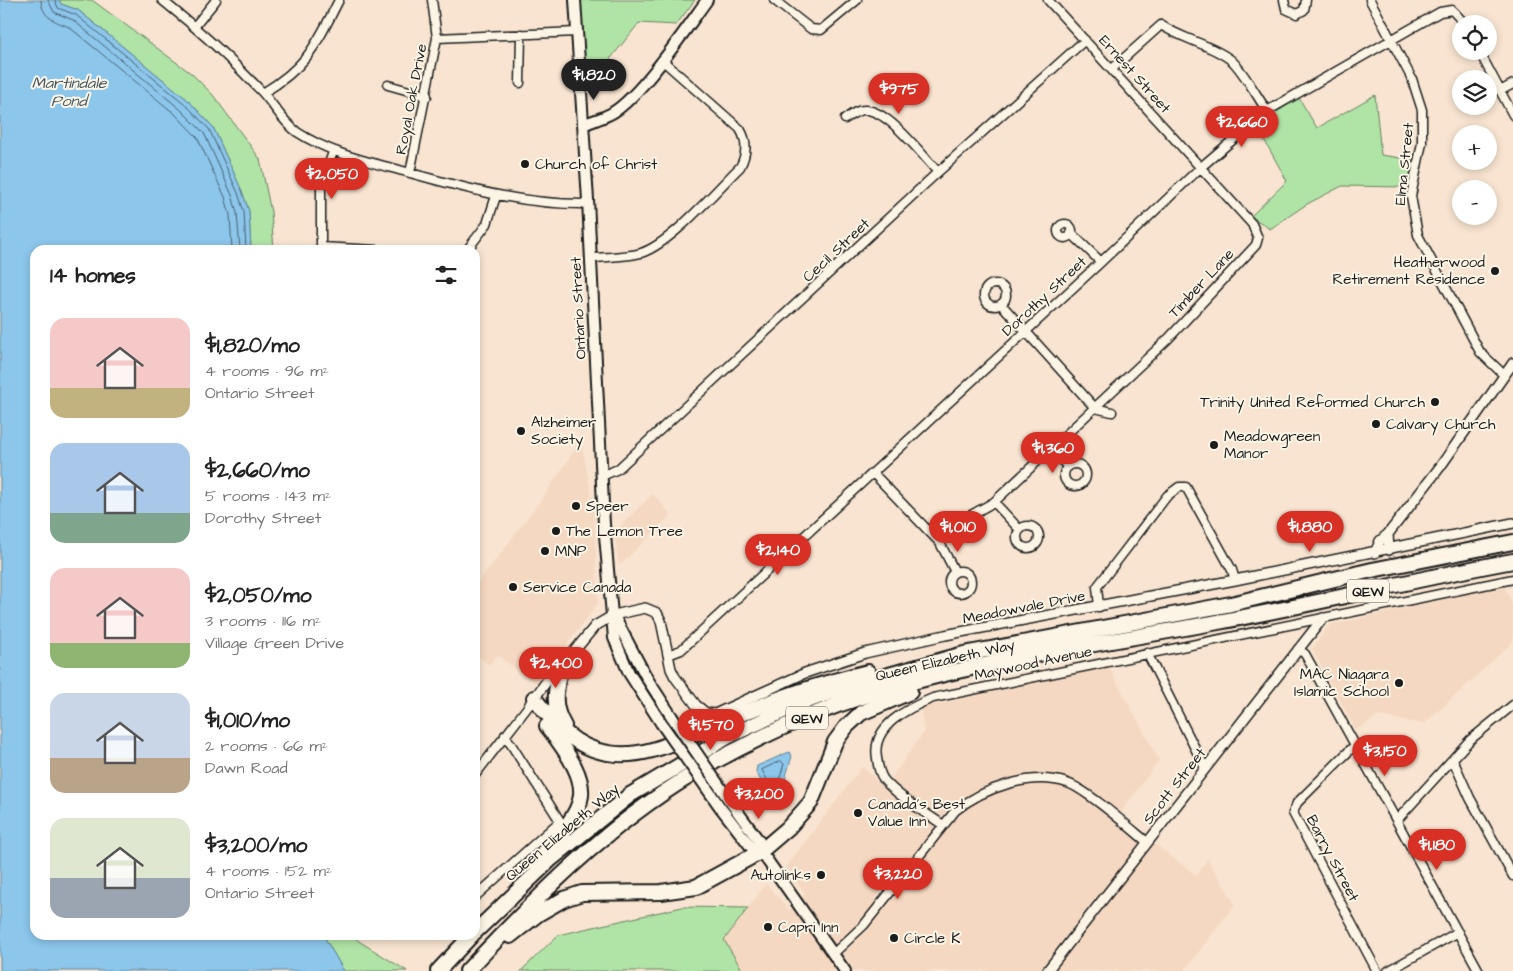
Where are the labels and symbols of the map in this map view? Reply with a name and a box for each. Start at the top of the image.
street label: Ernest Street [1094,31,1175,118]
street label: Royal Oak Drive [390,42,434,156]
pin: $1,820 [553,58,635,101]
water label: Martindale Pond [32,72,108,112]
pin: $975 [869,72,929,115]
pin: $2,660 [1201,106,1283,148]
street label: Elma Street [1390,122,1419,206]
place label: Church of Christ [535,154,657,175]
pin: $2,050 [291,158,373,200]
marker: Church of Christ [519,158,531,170]
street label: Cecil Street [798,214,875,287]
street label: Timber Lane [1164,244,1239,323]
street label: Dorothy Street [997,252,1092,342]
place label: Heatherwood Retirement Residence [1333,252,1485,290]
street label: Ontario Street [565,256,592,360]
marker: Heatherwood Retirement Residence [1489,265,1501,277]
place label: Trinity United Reformed Church [1200,392,1426,414]
marker: Trinity United Reformed Church [1429,396,1441,408]
place label: Alzheimer Society [531,412,596,451]
place label: Calvary Church [1386,414,1496,436]
marker: Calvary Church [1370,418,1382,430]
marker: Alzheimer Society [515,425,527,437]
place label: Meadowgreen Manor [1224,426,1321,464]
pin: $1,360 [1012,432,1094,474]
marker: Meadowgreen Manor [1208,439,1220,451]
place label: Speer [586,496,629,517]
marker: Speer [570,500,582,512]
pin: $1,010 [917,510,999,553]
pin: $1,880 [1269,510,1351,553]
place label: The Lemon Tree [566,521,683,542]
marker: The Lemon Tree [550,525,562,537]
pin: $2,140 [737,534,819,576]
place label: MNP [555,541,587,562]
marker: MNP [539,545,551,557]
place label: Service Canada [523,577,632,598]
road number: QEW [1347,580,1389,602]
marker: Service Canada [507,581,519,593]
street label: Meadowvale Drive [961,585,1087,630]
street label: Queen Elizabeth Way [873,634,1017,688]
street label: Maywood Avenue [972,641,1094,687]
pin: $2,400 [515,646,597,689]
place label: MAC Niagara Islamic School [1294,664,1389,702]
marker: MAC Niagara Islamic School [1393,677,1405,689]
road number: QEW [786,706,828,730]
pin: $1,570 [670,708,752,751]
pin: $3,150 [1344,734,1426,777]
street label: Scott Street [1138,744,1211,829]
pin: $3,200 [718,778,800,820]
street label: Queen Elizabeth Way [501,779,624,887]
place label: Canada's Best Value Inn [868,794,965,832]
marker: Canada's Best Value Inn [852,807,864,819]
street label: Barry Street [1300,811,1364,906]
pin: $1,180 [1396,828,1478,871]
pin: $3,220 [857,858,939,900]
place label: Autolinks [750,865,811,886]
marker: Autolinks [815,869,827,881]
place label: Capri Inn [778,917,839,938]
marker: Capri Inn [762,921,774,933]
place label: Circle K [904,928,960,949]
marker: Circle K [888,932,900,944]

